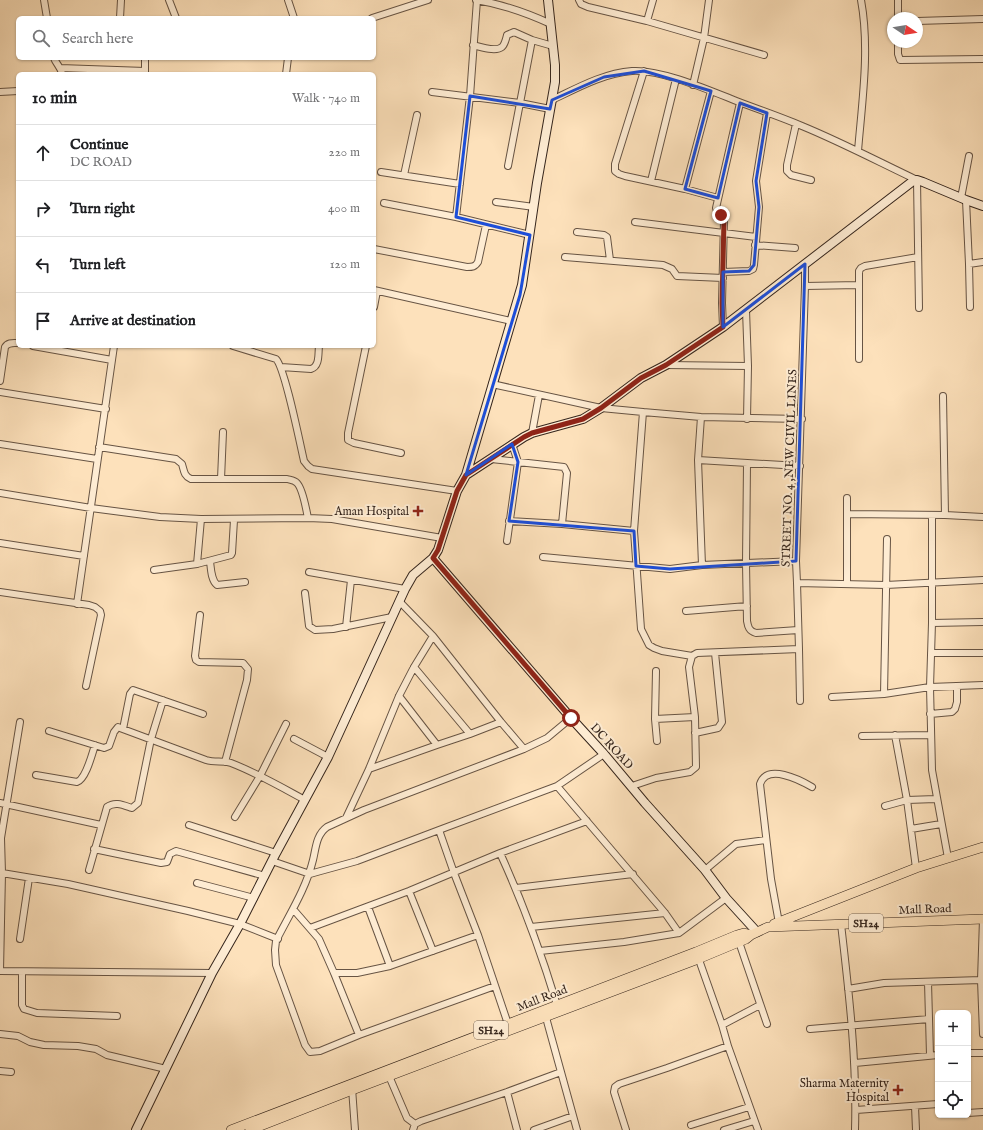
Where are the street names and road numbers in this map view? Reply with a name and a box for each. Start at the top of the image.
street label: STREET NO. 4 ,NEW CIVIL LINES [779,369,800,567]
street label: DC ROAD [587,720,637,773]
street label: Mall Road [898,901,952,918]
road number: SH24 [849,914,883,932]
street label: Mall Road [515,982,570,1015]
road number: SH24 [474,1021,508,1039]

